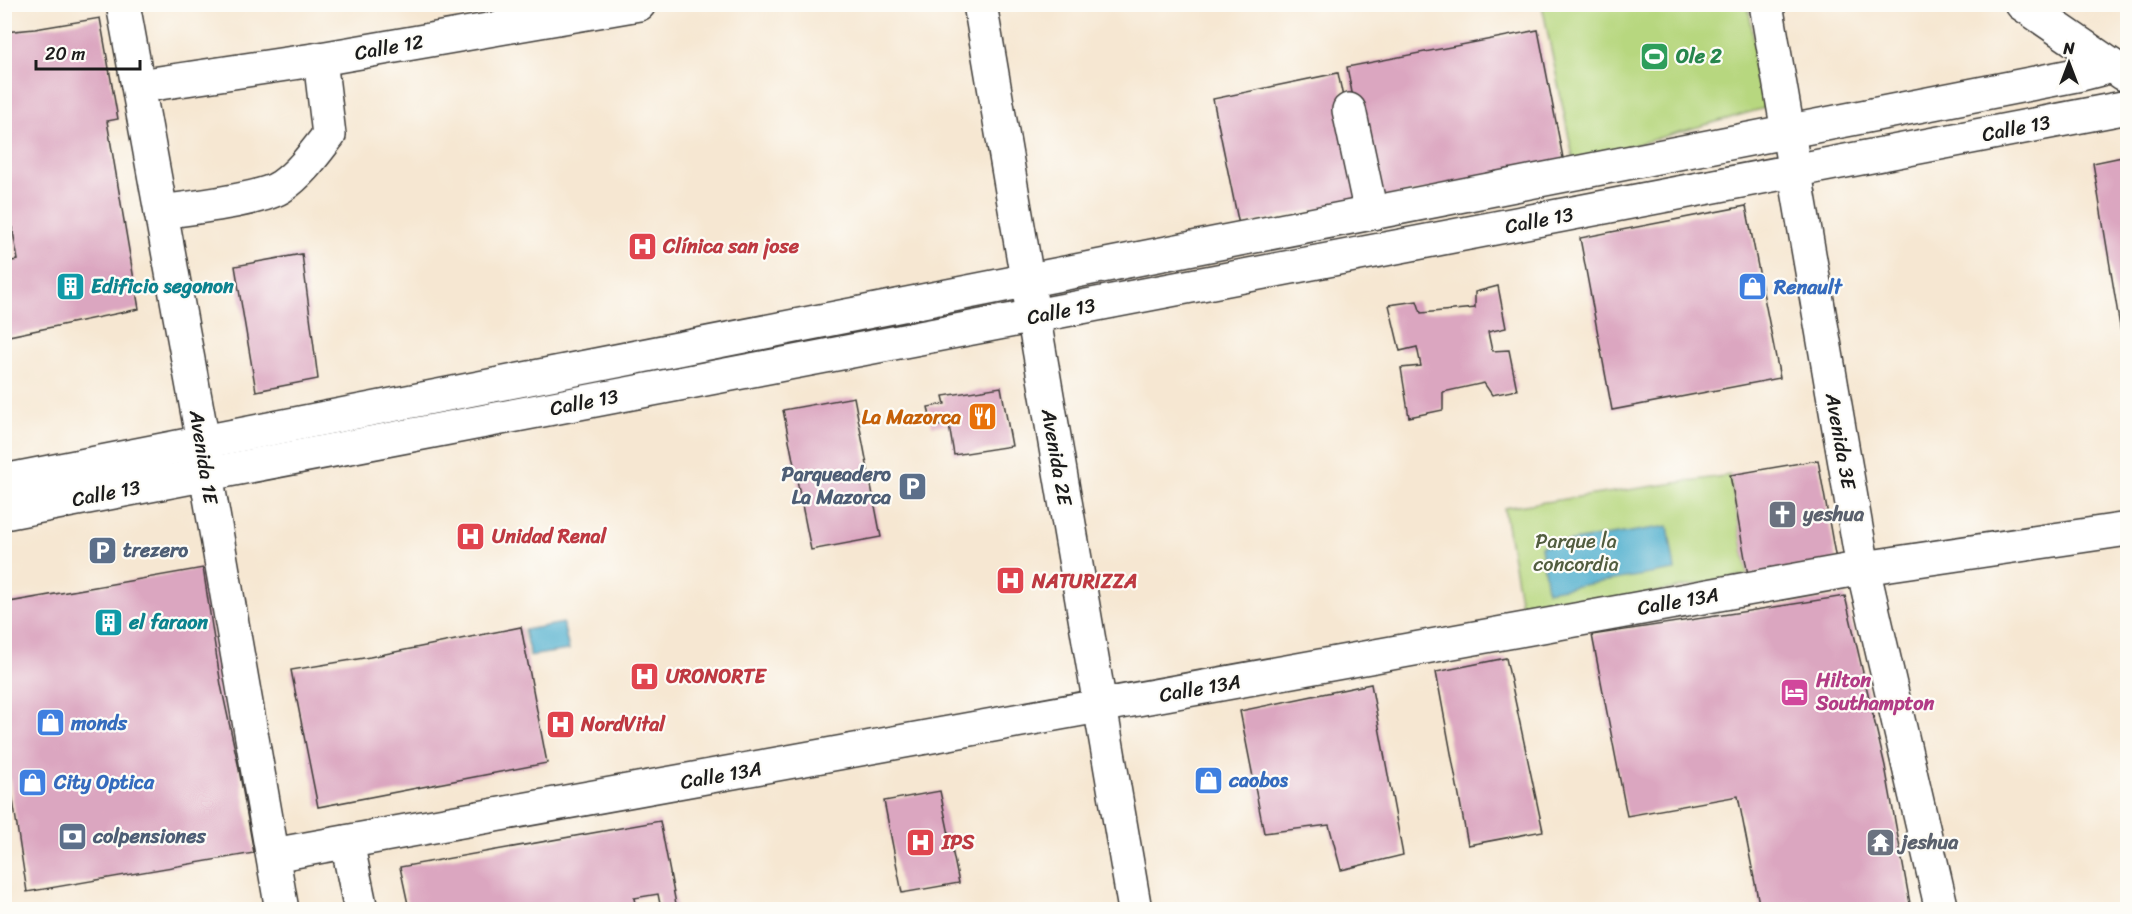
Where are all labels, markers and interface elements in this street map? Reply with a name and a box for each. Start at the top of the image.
street label: Calle 12 [352,24,427,71]
scale bar [36,33,140,71]
north arrow [2039,33,2099,93]
text: N [2062,34,2075,63]
text: 20 m [45,38,85,70]
place label: Ole 2 [1676,39,1722,74]
sports icon: Ole 2 [1639,40,1671,72]
street label: Calle 13 [1979,105,2053,152]
street label: Calle 13 [1502,197,1576,244]
place label: Clínica san jose [662,229,800,264]
hospital icon: Clínica san jose [626,230,658,262]
place label: Edificio segonon [91,269,234,304]
building icon: Edificio segonon [54,270,86,302]
place label: Renault [1773,270,1844,305]
shop icon: Renault [1737,271,1769,303]
street label: Calle 13 [1024,288,1098,335]
street label: Calle 13 [547,379,621,426]
street label: Avenida 3E [1815,389,1866,494]
place label: La Mazorca [862,400,961,435]
restaurant icon: La Mazorca [966,401,998,433]
street label: Avenida 2E [1031,405,1083,510]
street label: Avenida 1E [179,407,228,508]
place label: Parqueadero La Mazorca [782,457,891,515]
street label: Calle 13 [69,470,143,517]
parking icon: Parqueadero La Mazorca [896,470,928,502]
place label: yeshua [1802,497,1865,532]
church icon: yeshua [1766,498,1798,530]
place label: Unidad Renal [492,519,607,554]
hospital icon: Unidad Renal [455,520,487,552]
park label: Parque la concordia [1533,524,1619,582]
place label: trezero [123,533,188,568]
parking icon: trezero [86,534,118,566]
place label: NATURIZZA [1031,564,1137,599]
hospital icon: NATURIZZA [995,565,1027,597]
street label: Calle 13A [1635,577,1722,626]
place label: el faraon [128,605,208,640]
building icon: el faraon [92,606,124,638]
place label: URONORTE [666,659,767,694]
hospital icon: URONORTE [629,660,661,692]
place label: Hilton Southampton [1815,663,1935,721]
street label: Calle 13A [1157,664,1244,713]
hotel icon: Hilton Southampton [1779,676,1811,708]
place label: monds [70,706,128,741]
shop icon: monds [34,707,66,739]
place label: NordVital [580,707,666,742]
hospital icon: NordVital [544,708,576,740]
street label: Calle 13A [678,751,765,800]
place label: caobos [1228,763,1289,798]
shop icon: caobos [1192,764,1224,796]
place label: City Optica [53,765,155,800]
shop icon: City Optica [17,766,49,798]
place label: colpensiones [92,819,206,854]
bank icon: colpensiones [56,820,88,852]
place label: IPS [941,825,975,860]
place label: jeshua [1896,825,1959,860]
hospital icon: IPS [905,826,937,858]
temple icon: jeshua [1864,826,1896,858]

